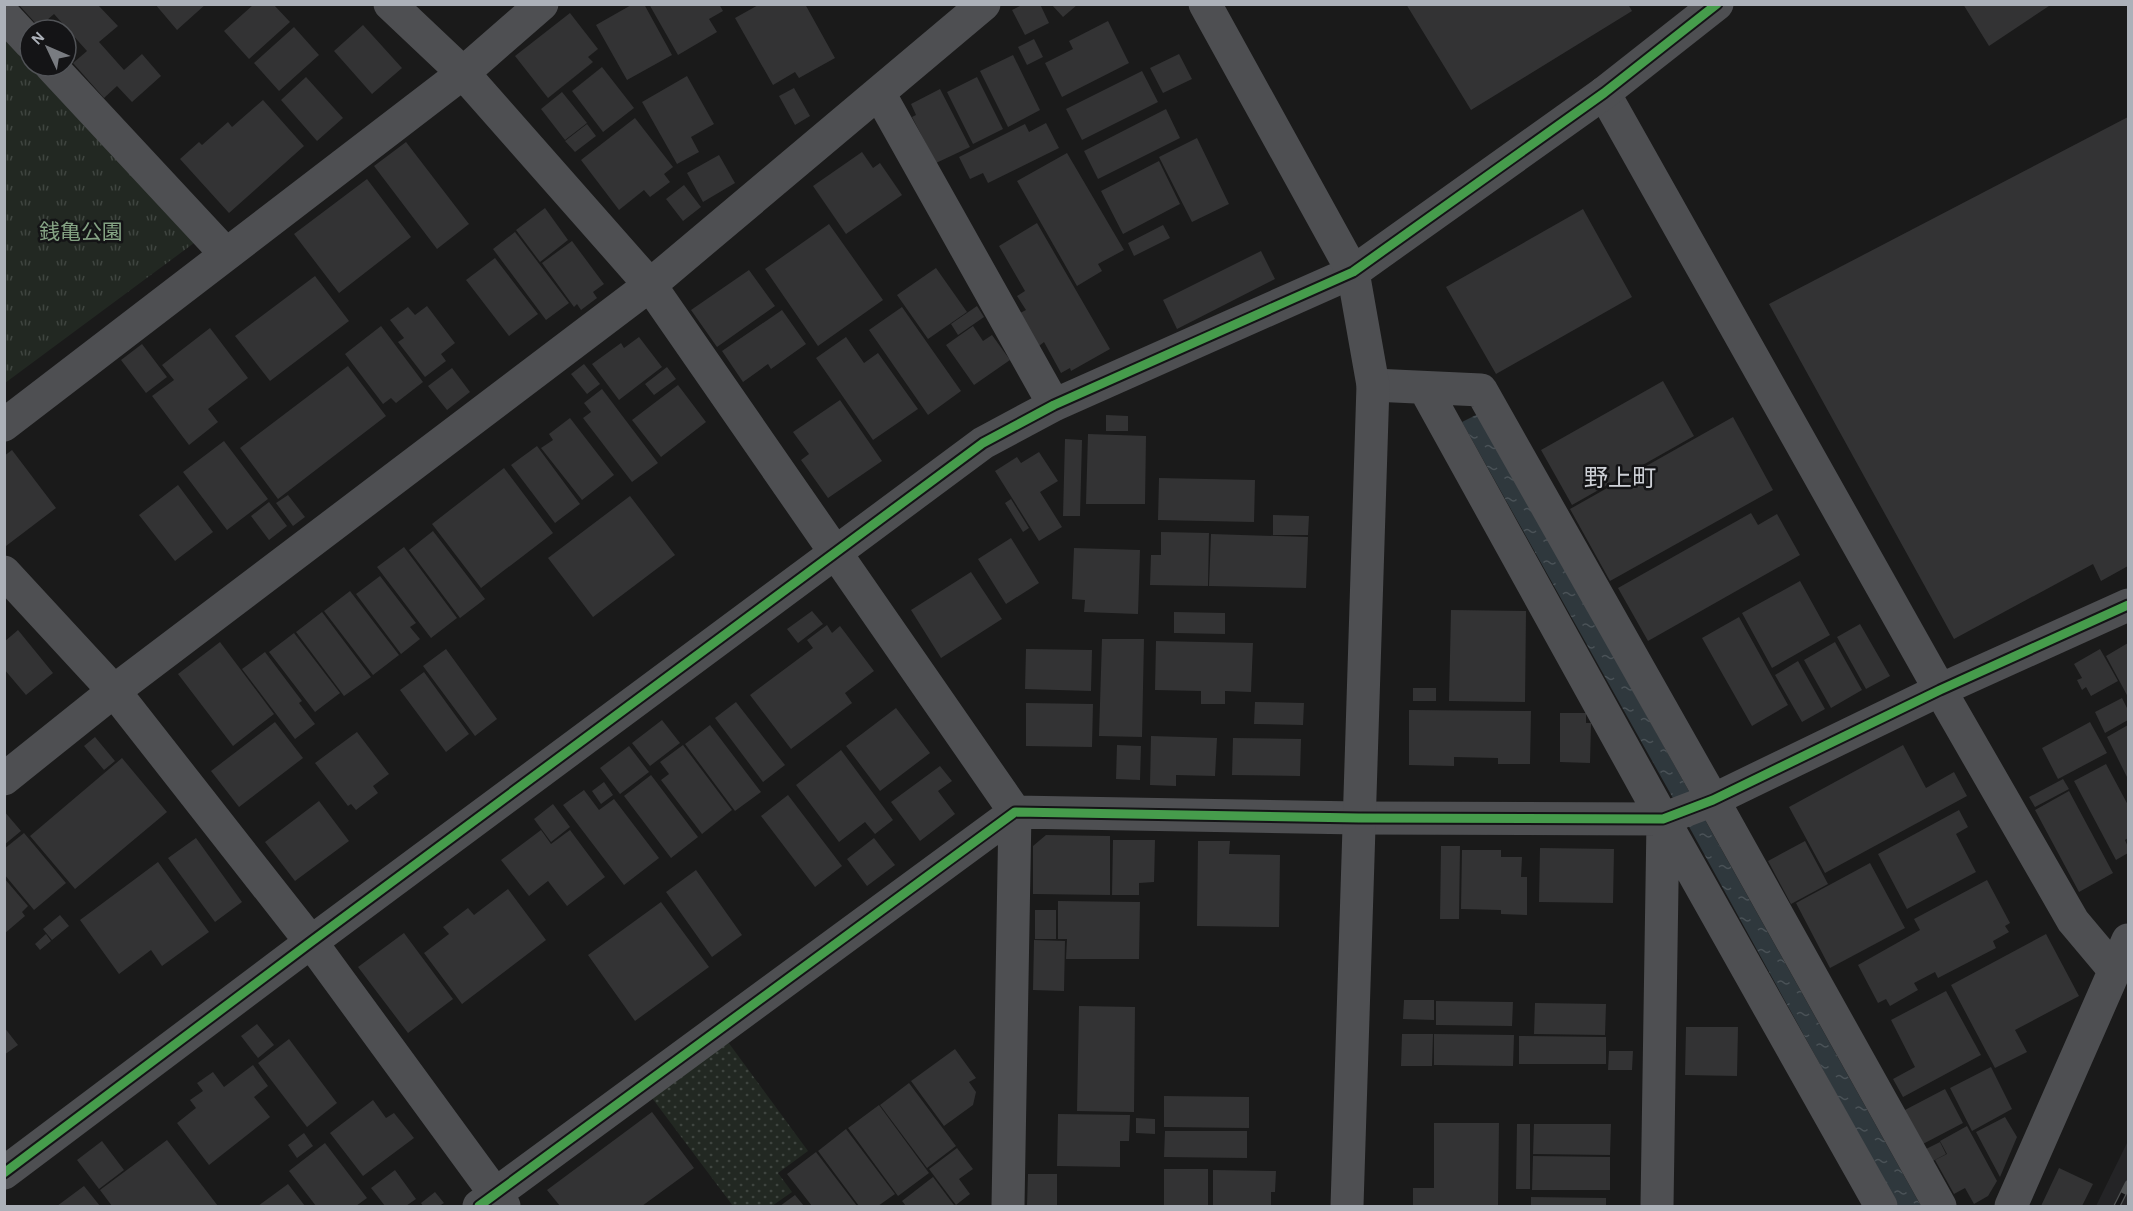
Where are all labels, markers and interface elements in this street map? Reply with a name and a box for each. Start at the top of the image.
north arrow [18,18,78,78]
text: N [28,29,48,48]
park label: 銭亀公園 [39,221,123,243]
district label: 野上町 [1584,466,1656,491]

